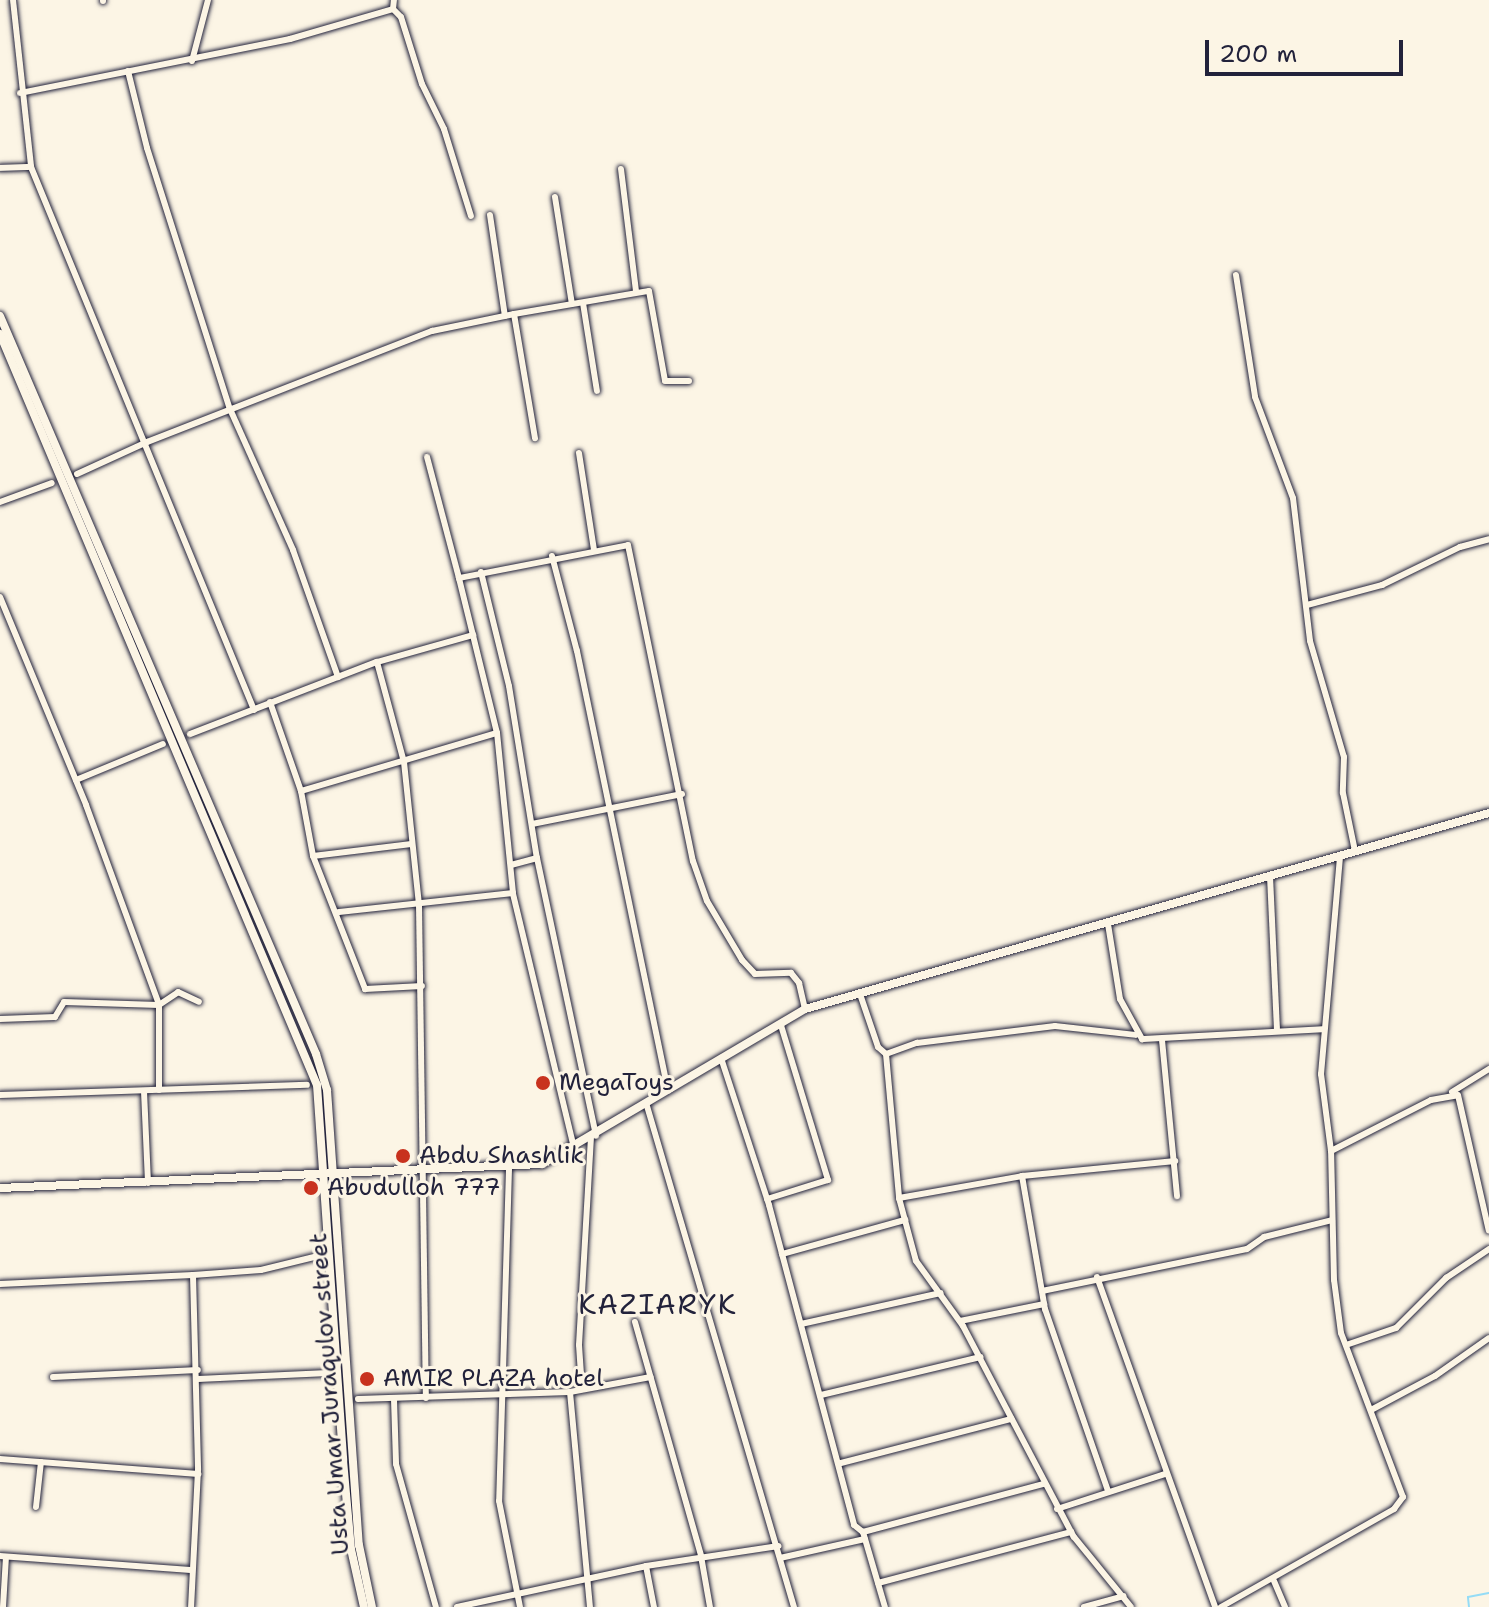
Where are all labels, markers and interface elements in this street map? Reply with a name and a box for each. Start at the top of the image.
scale bar [1209,24,1407,74]
text: 200 m [1219,38,1297,70]
place label: MegaToys [559,1069,674,1097]
marker: MegaToys [534,1074,552,1092]
place label: Abdu Shashlik [419,1142,584,1170]
marker: Abdu Shashlik [394,1147,412,1165]
place label: Abudulloh 777 [327,1174,501,1202]
marker: Abudulloh 777 [302,1179,320,1197]
street label: Usta Umar Juraqulov street [304,1232,356,1556]
district label: KAZIARYK [578,1287,738,1321]
place label: AMIR PLAZA hotel [383,1365,604,1393]
marker: AMIR PLAZA hotel [358,1370,376,1388]

